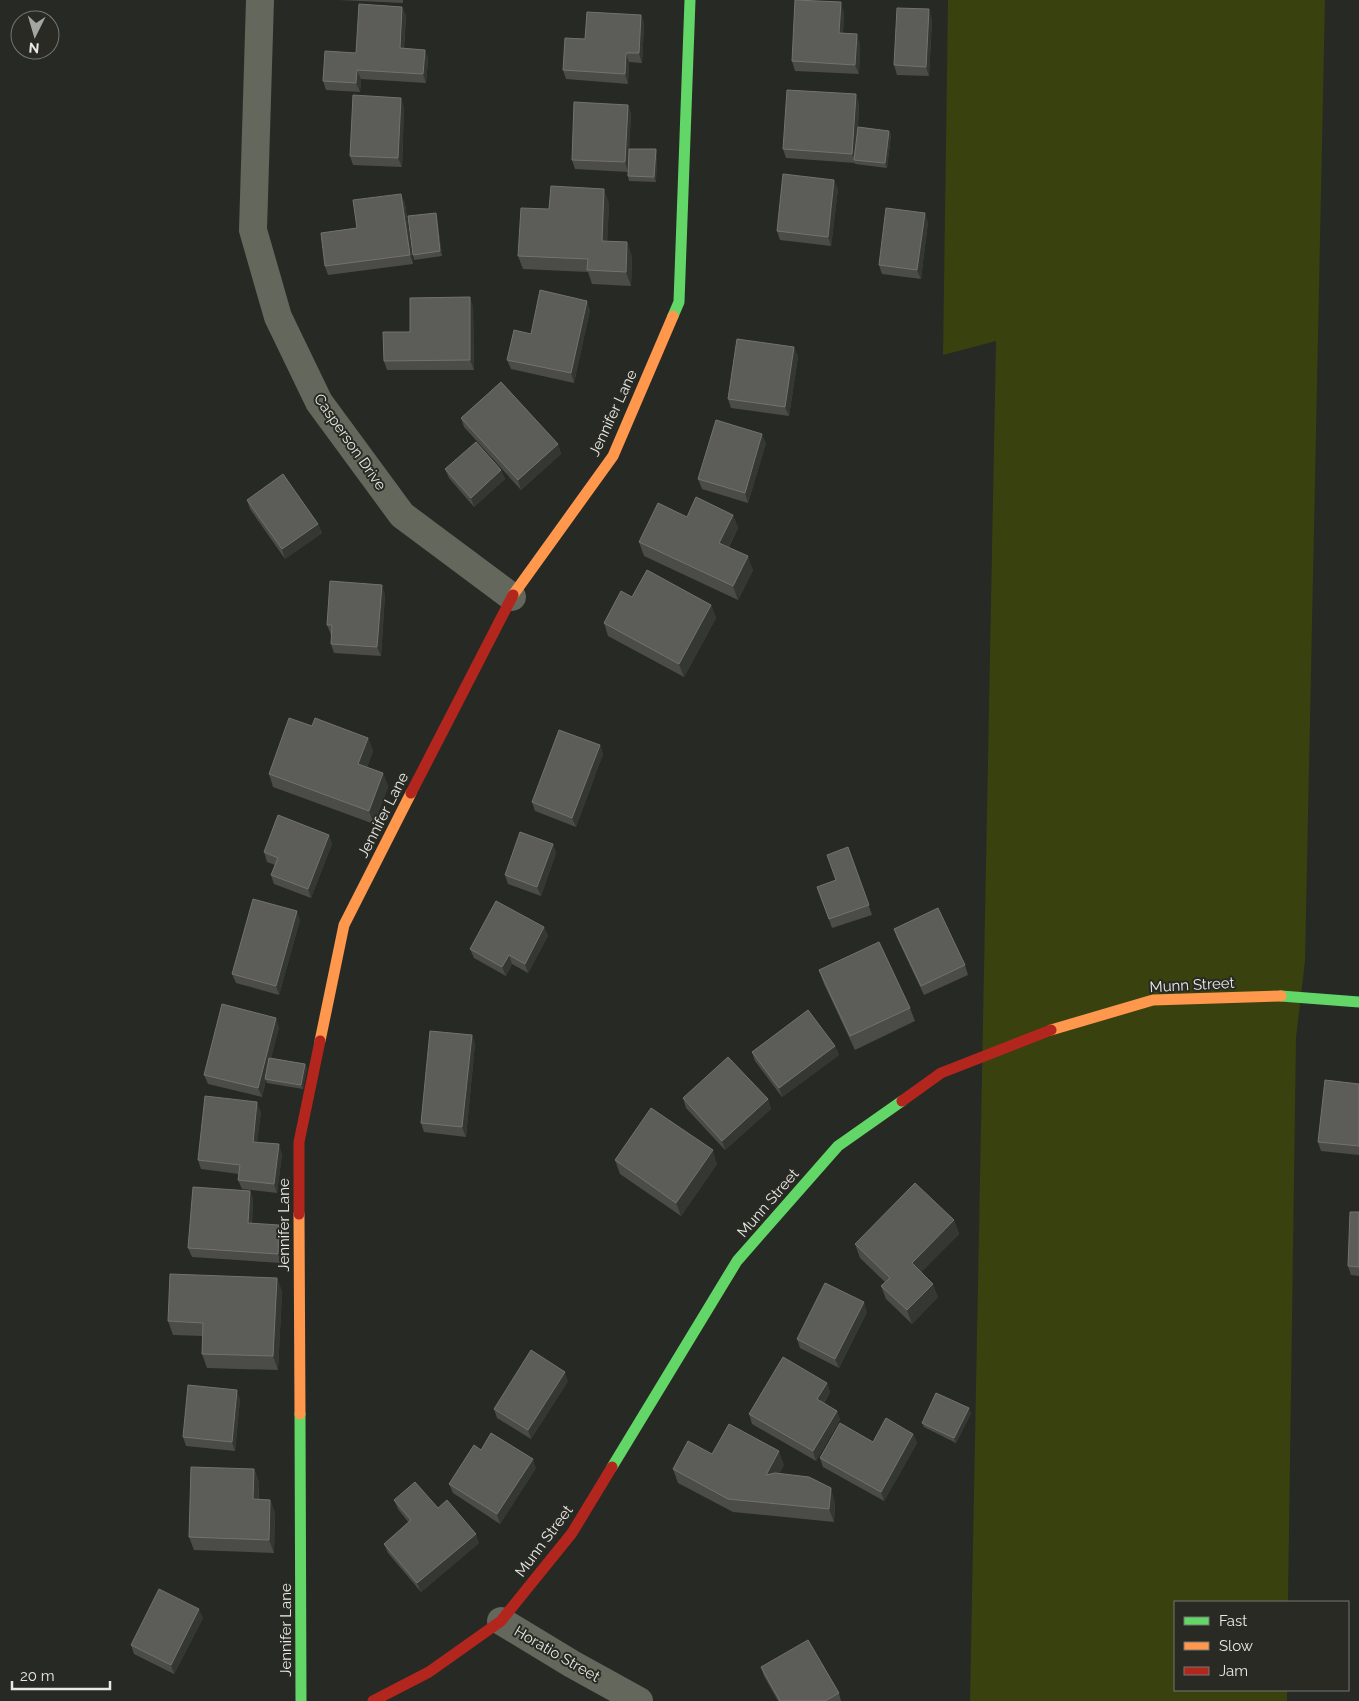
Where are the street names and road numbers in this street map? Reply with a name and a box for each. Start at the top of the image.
street label: Jennifer Lane [585,367,641,459]
street label: Casperson Drive [310,390,390,494]
street label: Jennifer Lane [354,769,412,861]
street label: Munn Street [1149,974,1235,996]
street label: Munn Street [733,1165,803,1241]
street label: Jennifer Lane [275,1178,293,1272]
street label: Munn Street [511,1502,577,1580]
street label: Jennifer Lane [277,1583,295,1677]
street label: Horatio Street [511,1622,603,1686]

